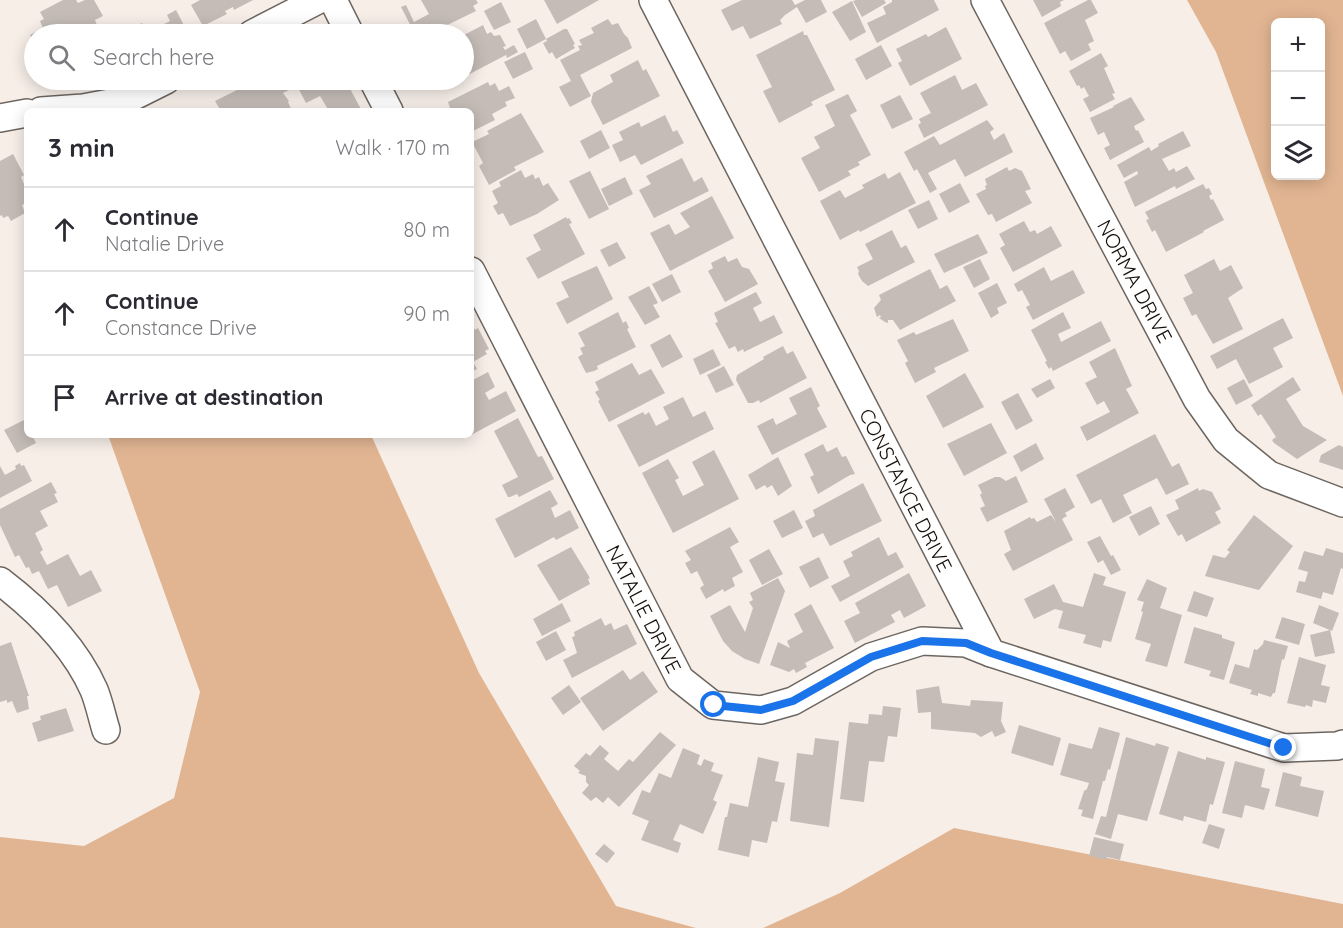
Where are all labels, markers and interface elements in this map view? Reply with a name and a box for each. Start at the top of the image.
map controls [1271,18,1325,180]
button: + [1271,18,1325,72]
search box [24,24,474,90]
icon: search [45,41,78,74]
text: Search here [93,43,214,71]
button: − [1271,72,1325,126]
button: layers [1271,126,1325,180]
text: 3 min [48,131,115,164]
text: Walk · 170 m [335,135,450,160]
text: Continue [105,203,199,231]
icon: ahead [48,213,81,246]
street label: NORMA DRIVE [1092,215,1178,347]
text: 80 m [404,217,450,242]
text: Natalie Drive [105,231,224,256]
text: Continue [105,287,199,315]
icon: ahead [48,297,81,330]
text: 90 m [403,301,450,326]
text: Constance Drive [105,315,257,340]
icon: arrive [48,381,81,414]
text: Arrive at destination [105,383,323,411]
street label: CONSTANCE DRIVE [854,404,958,576]
street label: NATALIE DRIVE [601,541,687,677]
route start [700,691,726,717]
route end [1270,734,1296,760]

